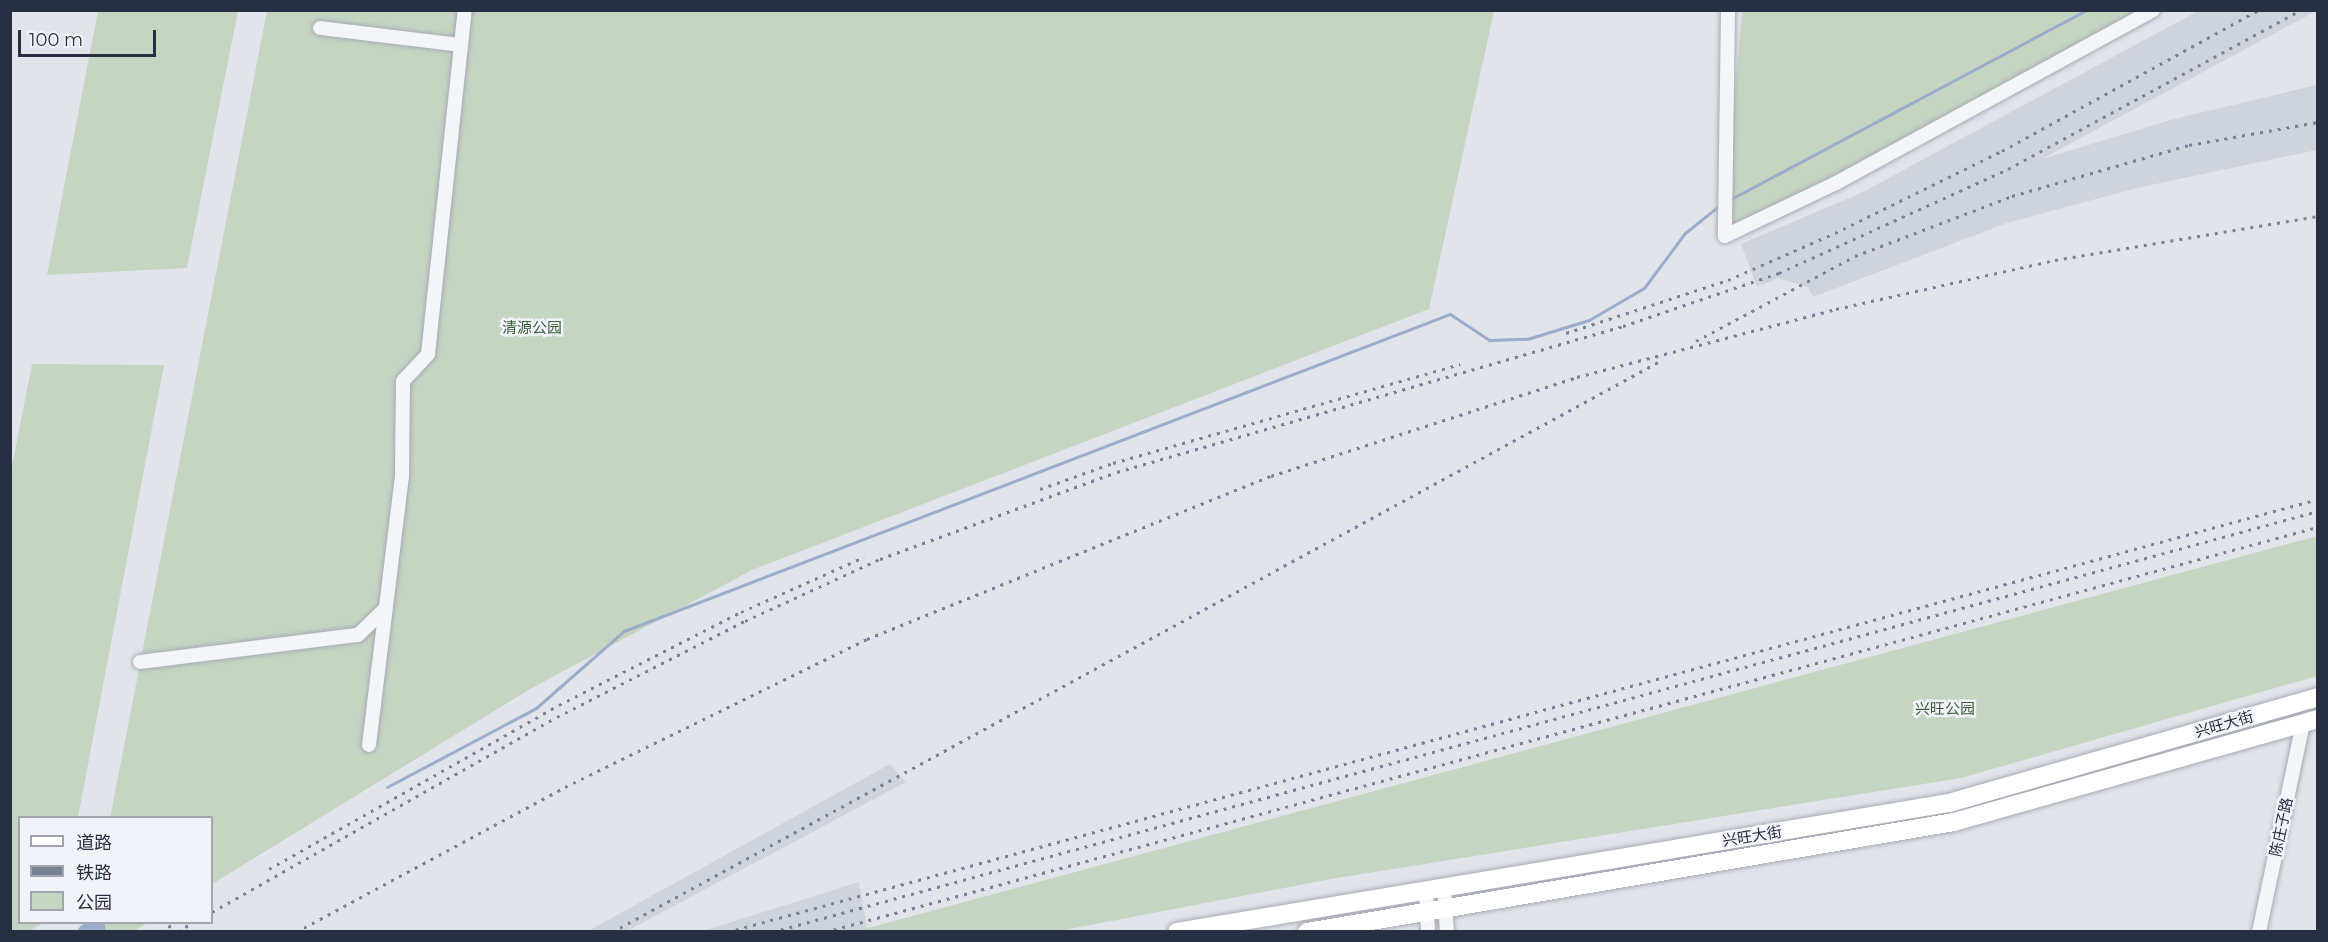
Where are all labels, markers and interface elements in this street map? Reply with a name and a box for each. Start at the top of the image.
scale bar [21,18,159,56]
text: 100 m [29,29,83,51]
park label: 清源公园 [502,319,562,337]
park label: 兴旺公园 [1915,700,1975,718]
street label: 兴旺大街 [2193,707,2255,741]
street label: 陈庄子路 [2266,796,2296,858]
legend [18,816,213,924]
street label: 兴旺大街 [1721,822,1783,850]
text: 道路 [76,832,112,854]
text: 铁路 [76,862,112,884]
text: 公园 [76,892,112,914]

